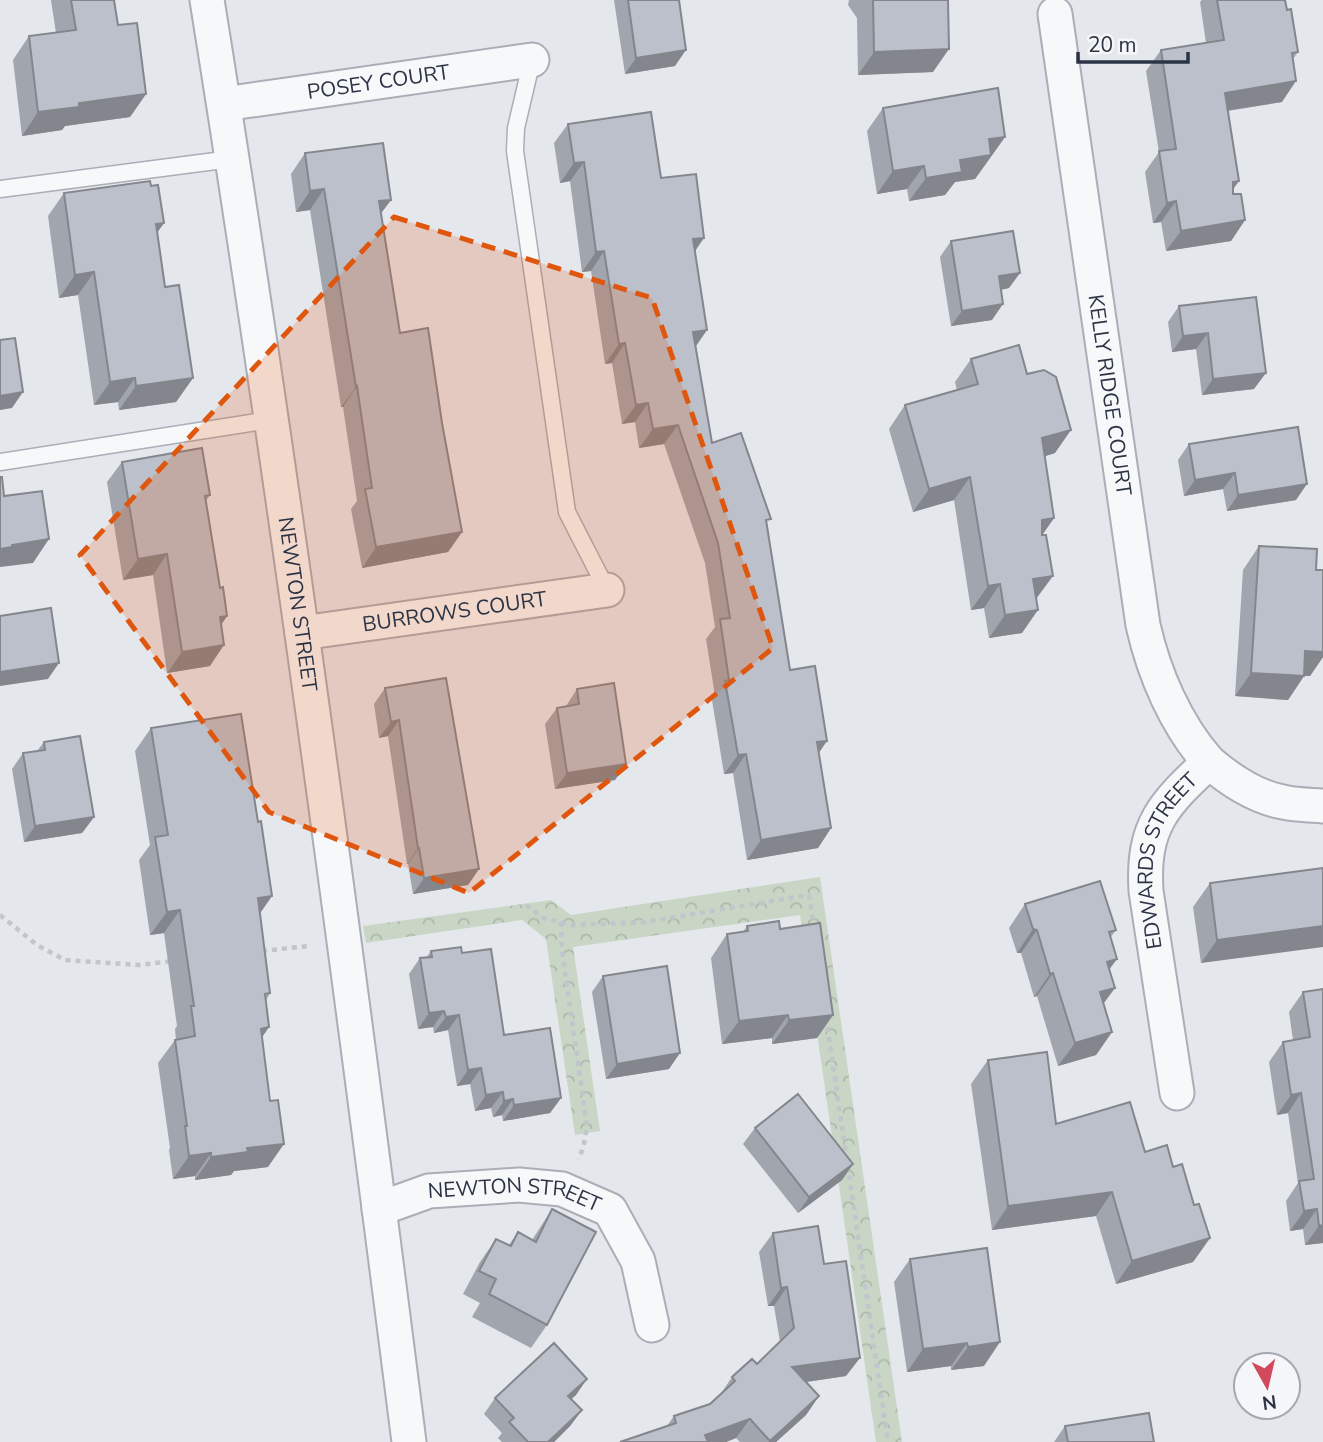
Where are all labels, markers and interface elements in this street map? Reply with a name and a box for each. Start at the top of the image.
scale bar [1078,21,1188,65]
text: 20 m [1088,31,1137,59]
street label: POSEY COURT [305,58,452,106]
street label: KELLY RIDGE COURT [1082,293,1138,498]
street label: NEWTON STREET [272,515,324,694]
street label: BURROWS COURT [361,585,549,638]
street label: EDWARDS STREET [1131,766,1204,951]
street label: NEWTON STREET [427,1171,606,1219]
north arrow [1232,1351,1302,1421]
text: N [1260,1388,1278,1416]

